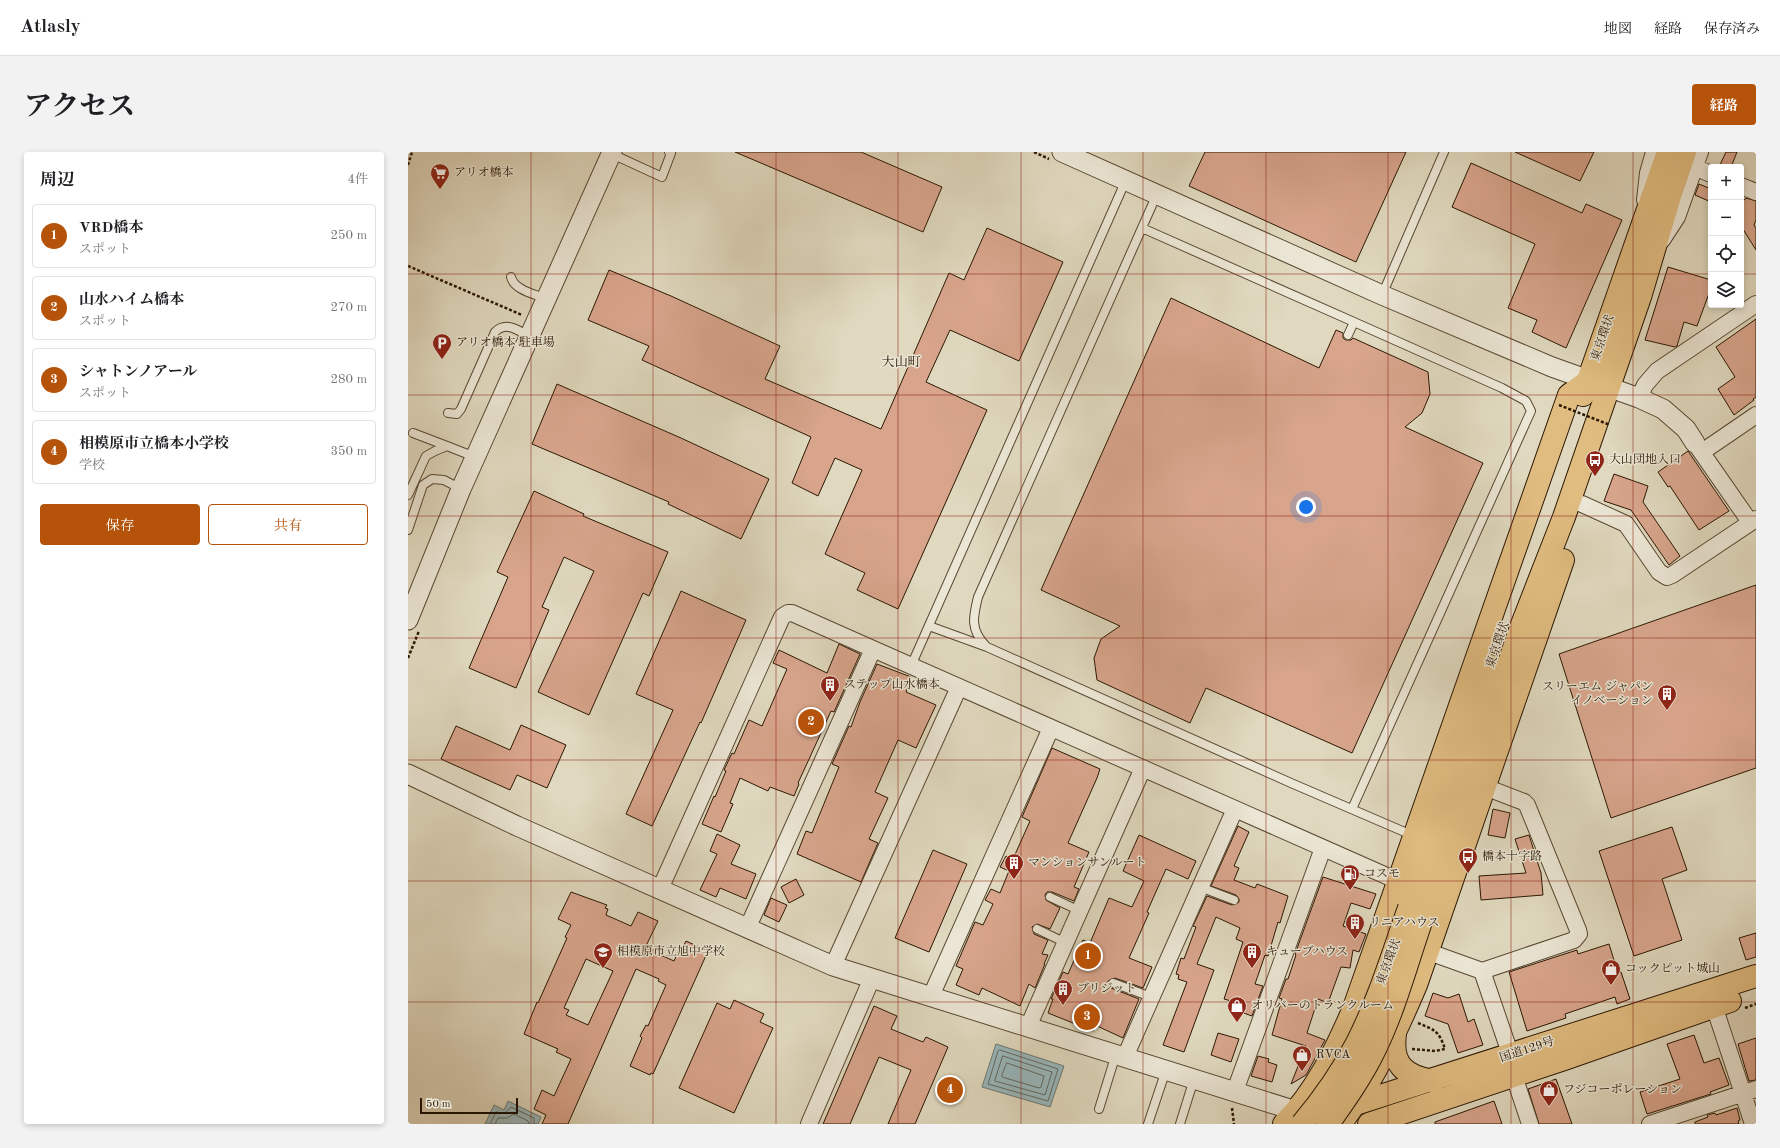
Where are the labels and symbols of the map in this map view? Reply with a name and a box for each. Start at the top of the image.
supermarket icon: アリオ橋本 [429,162,451,190]
place label: アリオ橋本 [454,165,513,179]
street label: 東京環状 [1588,313,1616,363]
parking icon: アリオ橋本 駐車場 [431,332,453,360]
place label: アリオ橋本 駐車場 [456,335,555,349]
district label: 大山町 [881,355,921,369]
bus stop icon: 大山団地入口 [1584,449,1606,477]
place label: 大山団地入口 [1609,452,1681,466]
your location [1296,497,1316,517]
street label: 東京環状 [1483,620,1511,670]
building icon: ステップ山水橋本 [819,674,841,702]
place label: ステップ山水橋本 [844,677,940,691]
place label: スリーエム ジャパン イノベーション [1542,680,1653,707]
building icon: スリーエム ジャパン イノベーション [1656,683,1678,711]
pin: 2 [798,707,824,737]
bus stop icon: 橋本十字路 [1457,846,1479,874]
place label: 橋本十字路 [1482,849,1542,863]
building icon: マンションサンルート [1003,852,1025,880]
place label: マンションサンルート [1028,856,1147,869]
fuel station icon: コスモ [1339,863,1361,891]
place label: コスモ [1364,868,1400,880]
building icon: リニアハウス [1344,912,1366,940]
place label: リニアハウス [1369,916,1439,929]
street label: 東京環状 [1373,937,1403,987]
school or university icon: 相模原市立旭中学校 [592,941,614,969]
pin: 1 [1075,941,1101,971]
building icon: キューブハウス [1241,941,1263,969]
place label: 相模原市立旭中学校 [617,944,725,958]
place label: キューブハウス [1266,945,1348,958]
shop icon: コックピット城山 [1600,958,1622,986]
place label: コックピット城山 [1625,962,1720,975]
building icon: ブリジット [1052,978,1074,1006]
place label: ブリジット [1077,982,1137,995]
shop icon: オリバーのトランクルーム [1226,995,1248,1023]
place label: オリバーのトランクルーム [1251,999,1394,1012]
pin: 3 [1074,1002,1100,1032]
street label: 国道129号 [1497,1034,1556,1064]
shop icon: RVCA [1291,1044,1313,1072]
place label: RVCA [1316,1049,1350,1061]
pin: 4 [937,1075,963,1105]
shop icon: フジコーポレーション [1538,1079,1560,1107]
place label: フジコーポレーション [1563,1083,1682,1096]
scale bar [420,1096,518,1115]

